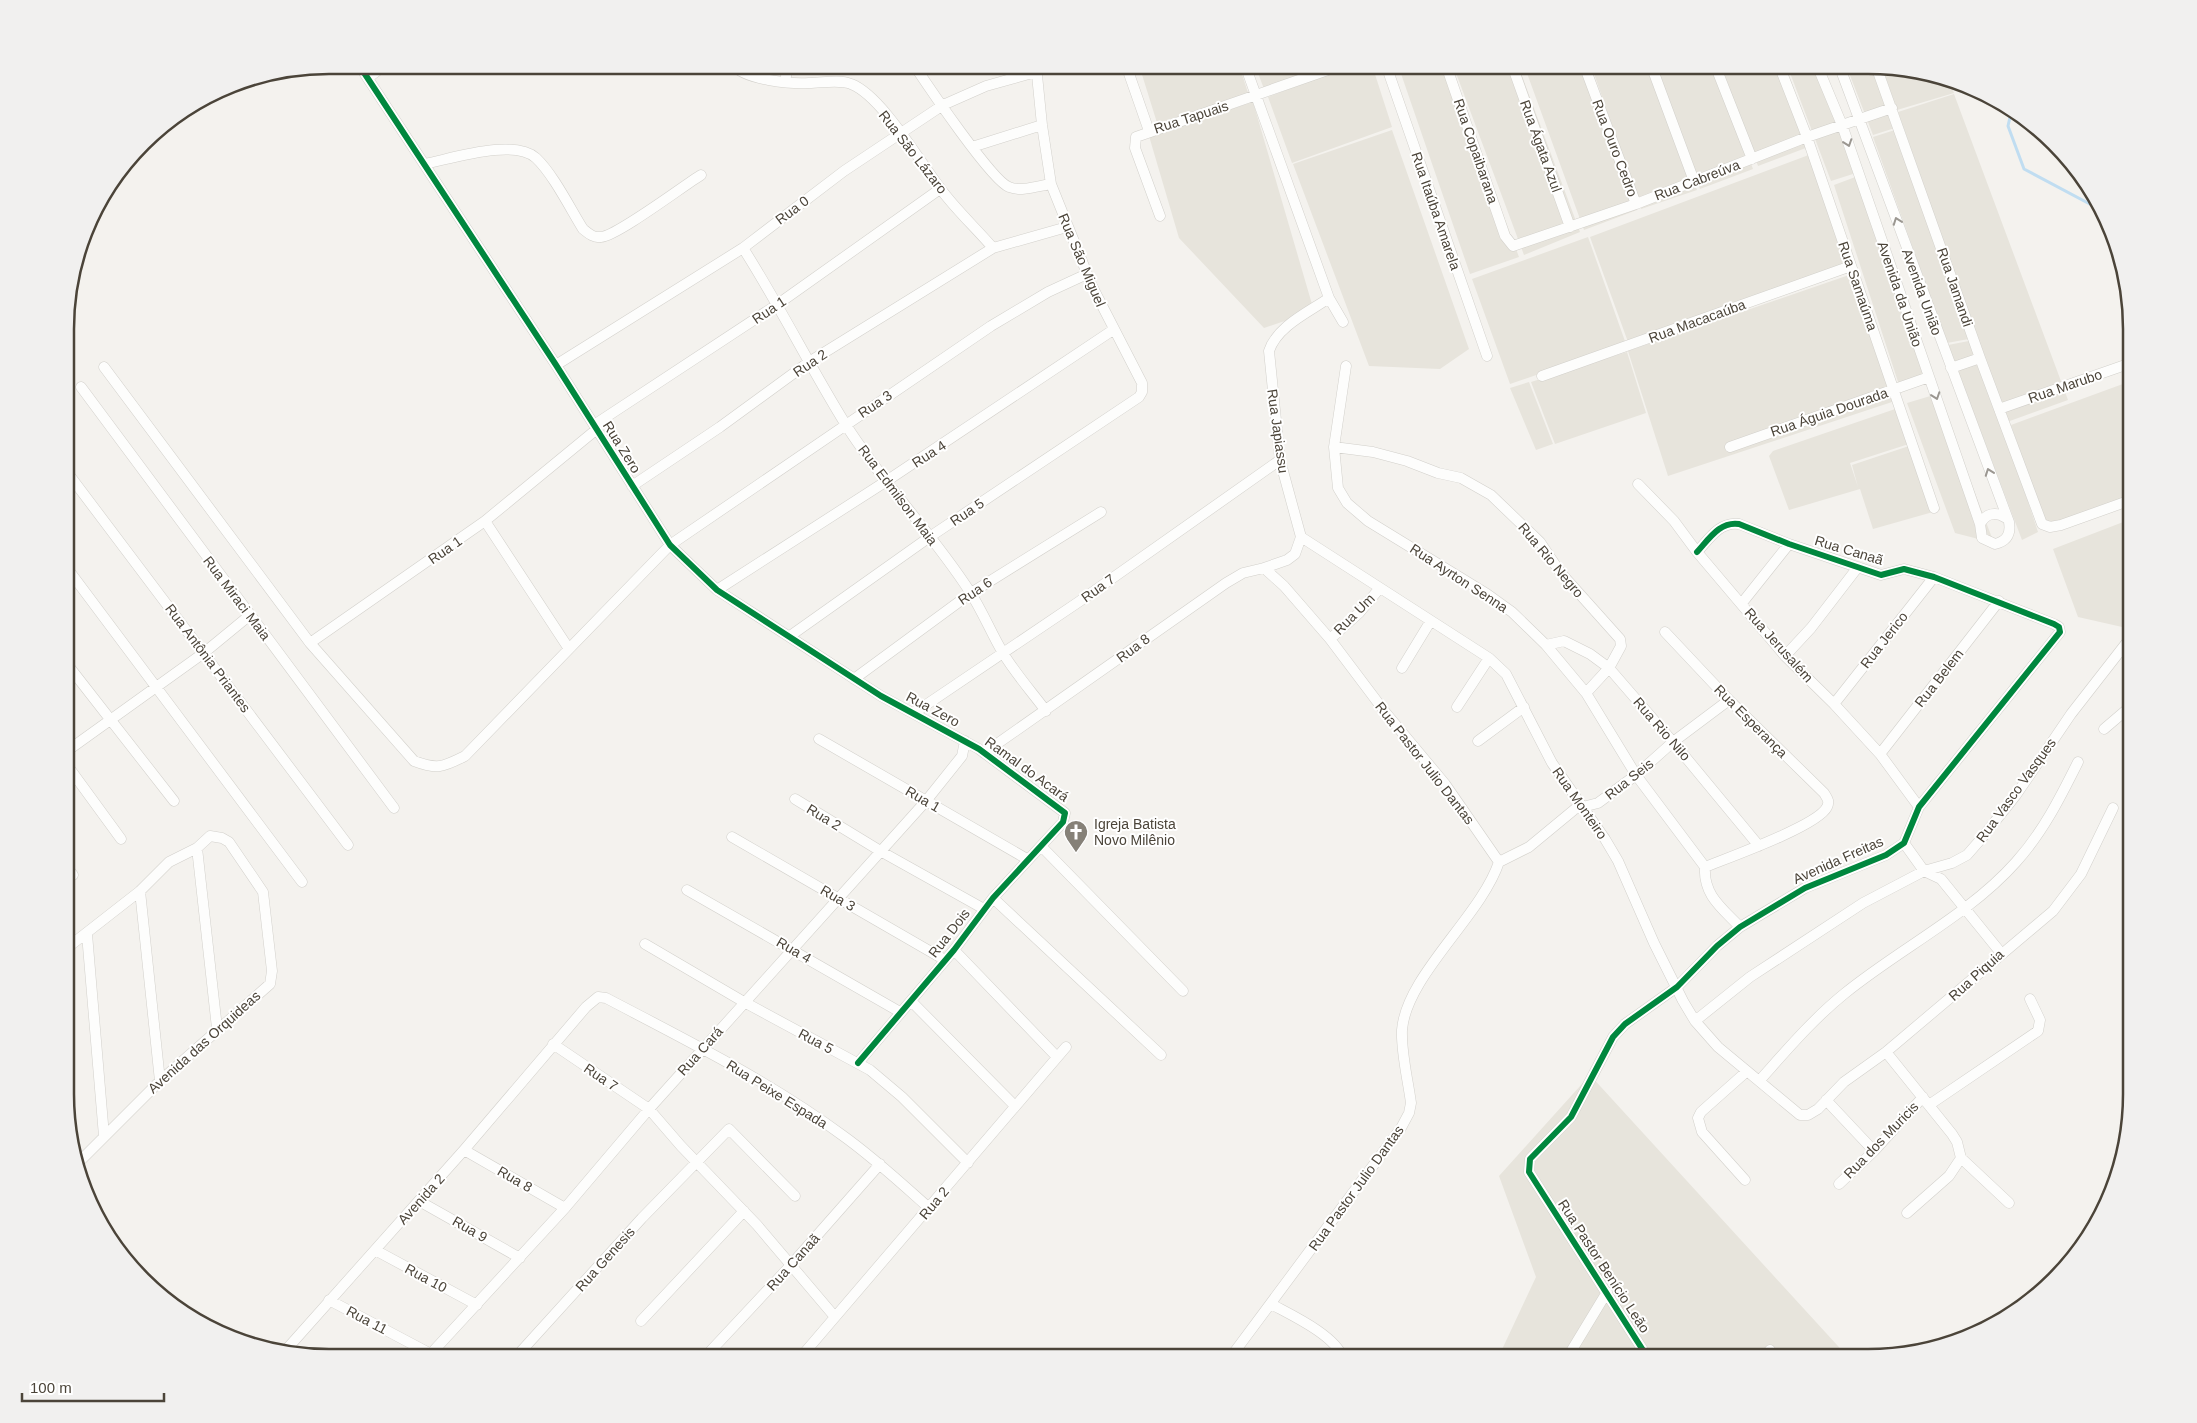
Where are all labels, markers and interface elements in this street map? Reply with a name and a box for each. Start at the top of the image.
street label: Rua Tapuais [1152,97,1230,137]
street label: Rua Copaibarana [1451,97,1501,206]
street label: Rua Ouro Cedro [1589,97,1641,199]
street label: Rua Ágata Azul [1517,98,1565,194]
street label: Rua São Lázaro [876,107,951,197]
one-way arrow [1842,138,1852,146]
street label: Rua Itaúba Amarela [1408,150,1464,272]
street label: Rua Cabreúva [1652,156,1742,204]
street label: Rua 0 [772,192,812,228]
street label: Rua São Miguel [1055,211,1109,309]
one-way arrow [1893,217,1903,226]
street label: Rua Samaúma [1835,239,1881,333]
street label: Avenida da União [1874,239,1926,349]
street label: Rua Jamandi [1934,245,1976,329]
street label: Avenida União [1899,247,1945,338]
street label: Rua 1 [749,293,789,327]
street label: Rua Macacaúba [1646,296,1748,346]
street label: Rua 2 [790,346,830,380]
street label: Rua Marubo [2026,366,2104,406]
street label: Rua Águia Dourada [1768,384,1890,440]
street label: Rua 3 [855,387,895,421]
street label: Rua Japiassu [1264,388,1292,474]
one-way arrow [1930,391,1940,399]
street label: Rua Zero [600,418,644,476]
street label: Rua 4 [909,437,949,471]
street label: Rua Edmilson Maia [855,442,941,548]
one-way arrow [1985,469,1995,477]
street label: Rua 5 [947,495,987,529]
street label: Rua Rio Negro [1515,519,1587,601]
street label: Rua Canaã [1813,532,1885,568]
street label: Rua 1 [425,533,465,567]
street label: Rua Ayrton Senna [1407,540,1511,616]
street label: Rua Miraci Maia [200,553,274,643]
street label: Rua 7 [1078,570,1118,605]
street label: Rua 6 [955,574,995,608]
street label: Rua Um [1330,590,1378,638]
street label: Rua Antônia Priantes [162,601,254,715]
street label: Rua Jerusalém [1742,605,1816,685]
street label: Rua Jerico [1857,609,1911,671]
street label: Rua 8 [1113,630,1153,666]
street label: Rua Belem [1911,646,1967,710]
street label: Rua Esperança [1711,681,1791,761]
street label: Rua Zero [903,688,963,730]
street label: Rua Rio Nilo [1630,694,1694,764]
street label: Rua Pastor Julio Dantas [1372,699,1478,827]
street label: Ramal do Acará [982,733,1072,805]
street label: Rua Vasco Vasques [1973,735,2059,845]
street label: Rua Seis [1602,755,1656,803]
street label: Rua Monteiro [1549,764,1611,842]
street label: Rua 1 [903,783,943,815]
street label: Rua 2 [804,801,844,834]
place label: Igreja Batista Novo Milênio [1094,816,1176,848]
church icon: Igreja Batista Novo Milênio [1063,819,1089,853]
street label: Avenida Freitas [1790,833,1886,887]
street label: Rua 3 [818,882,858,914]
street label: Rua Dois [925,905,973,961]
street label: Rua 4 [774,934,814,966]
street label: Rua Piquia [1945,946,2007,1004]
street label: Avenida das Orquideas [145,987,263,1097]
street label: Rua Cará [674,1023,726,1079]
street label: Rua 5 [796,1025,836,1057]
street label: Rua Peixe Espada [724,1056,831,1132]
street label: Rua 7 [581,1060,621,1094]
street label: Rua dos Muricis [1840,1098,1922,1182]
street label: Rua Pastor Julio Dantas [1305,1122,1407,1254]
street label: Rua 8 [495,1163,535,1195]
street label: Avenida 2 [394,1170,448,1227]
street label: Rua 2 [916,1183,952,1222]
street label: Rua Pastor Benício Leão [1555,1196,1653,1336]
street label: Rua 9 [450,1213,490,1245]
street label: Rua Genesis [572,1224,638,1294]
street label: Rua Canaã [763,1230,823,1294]
street label: Rua 10 [402,1260,450,1296]
street label: Rua 11 [344,1303,390,1338]
scale bar [22,1370,165,1402]
text: 100 m [30,1379,72,1396]

